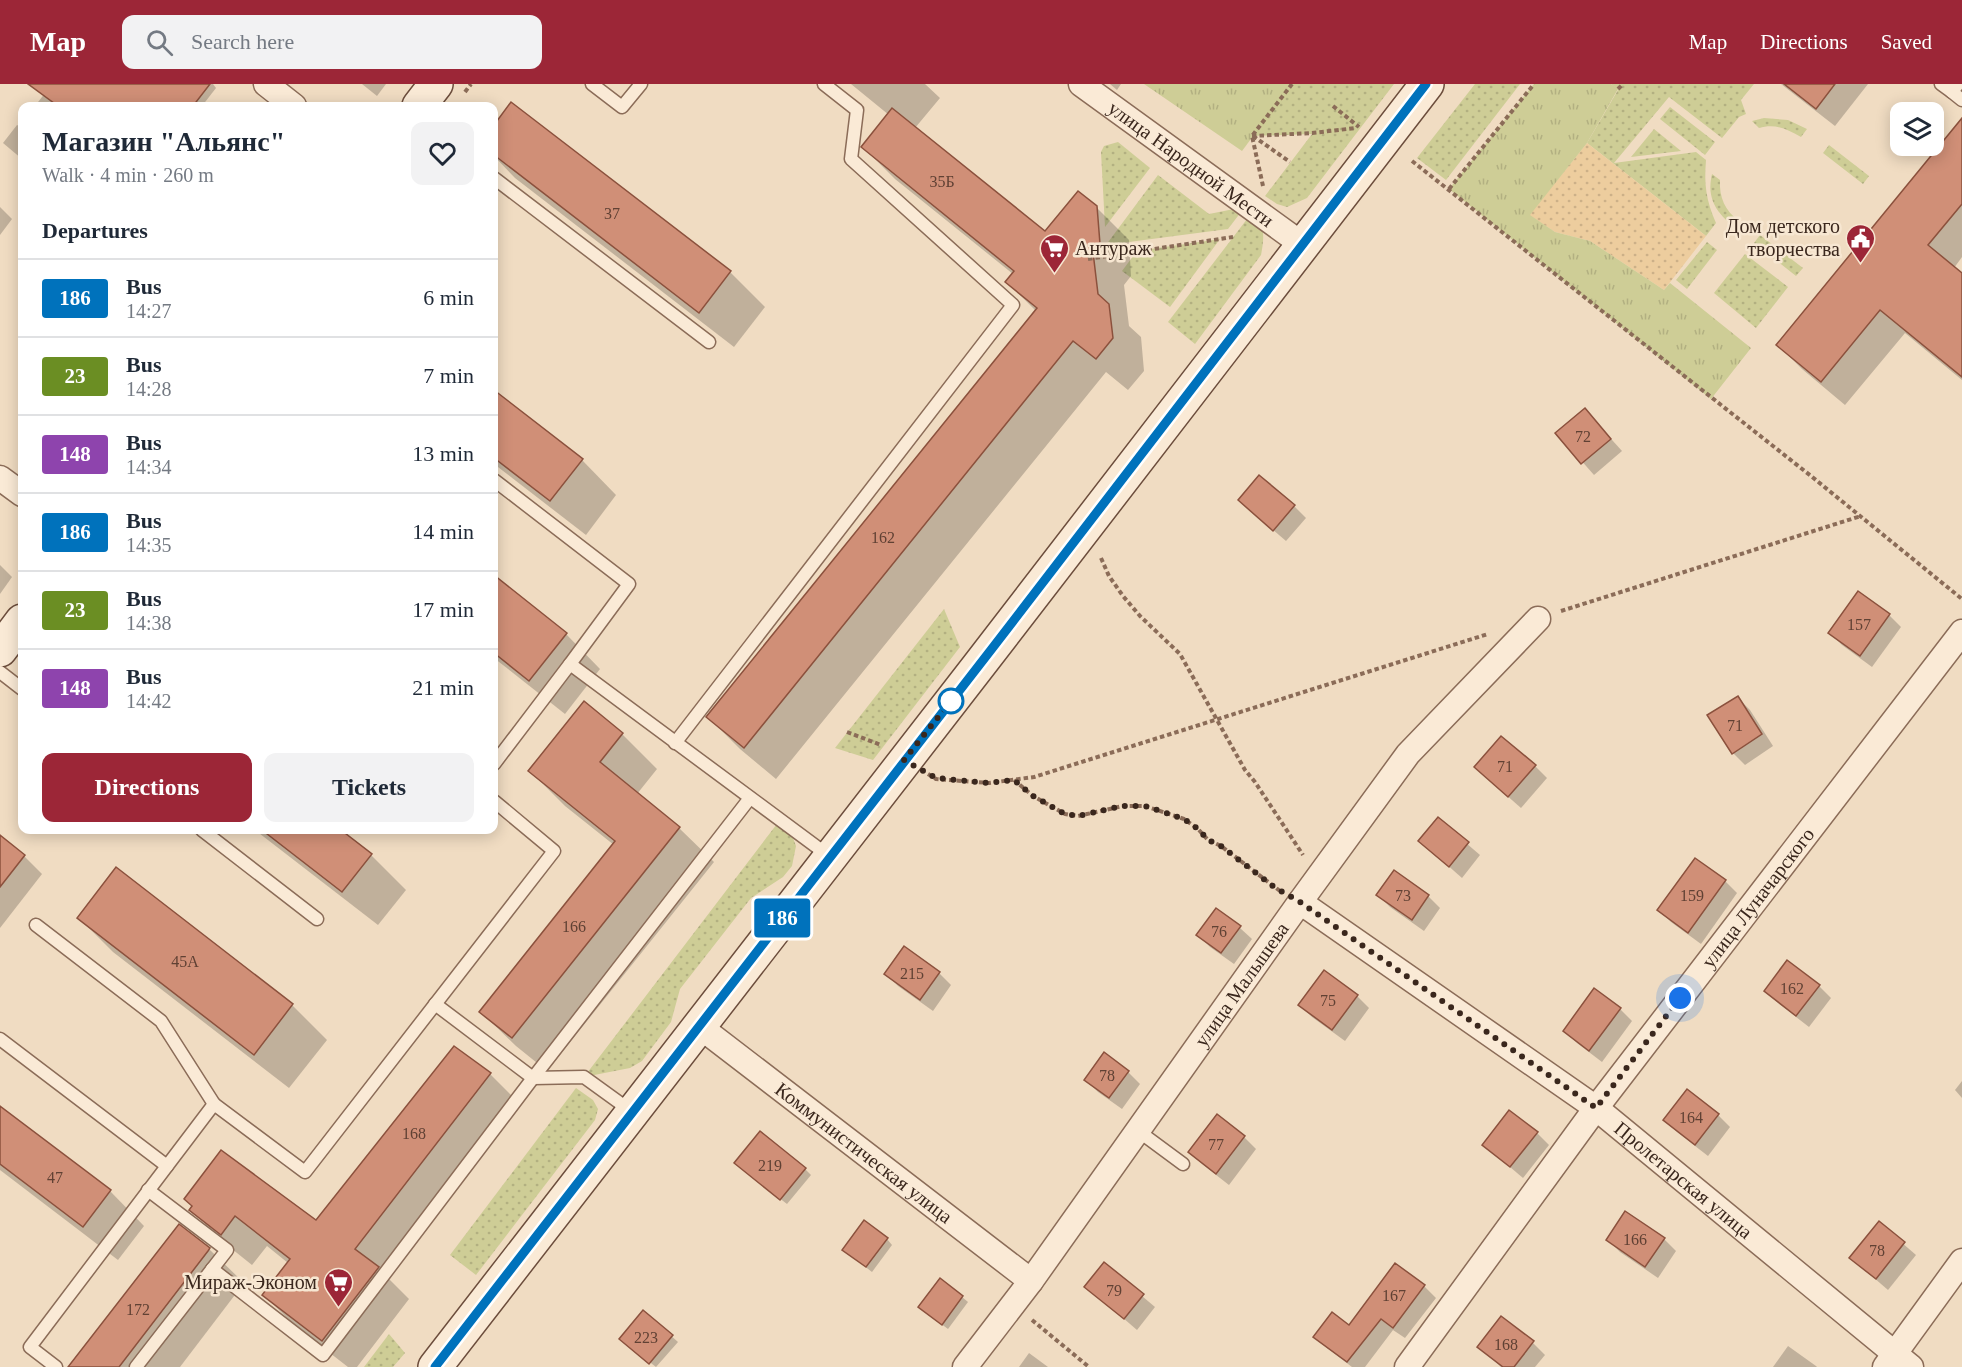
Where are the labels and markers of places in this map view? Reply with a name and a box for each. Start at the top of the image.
place label: Дом детского творчества [1726,215,1840,261]
public building icon: Дом детского творчества [1845,222,1877,264]
supermarket icon: Антураж [1038,232,1070,274]
place label: Антураж [1075,237,1152,260]
unlabelled marker [938,688,964,714]
supermarket icon: Мираж-Эконом [322,1266,354,1308]
place label: Мираж-Эконом [184,1271,317,1294]

